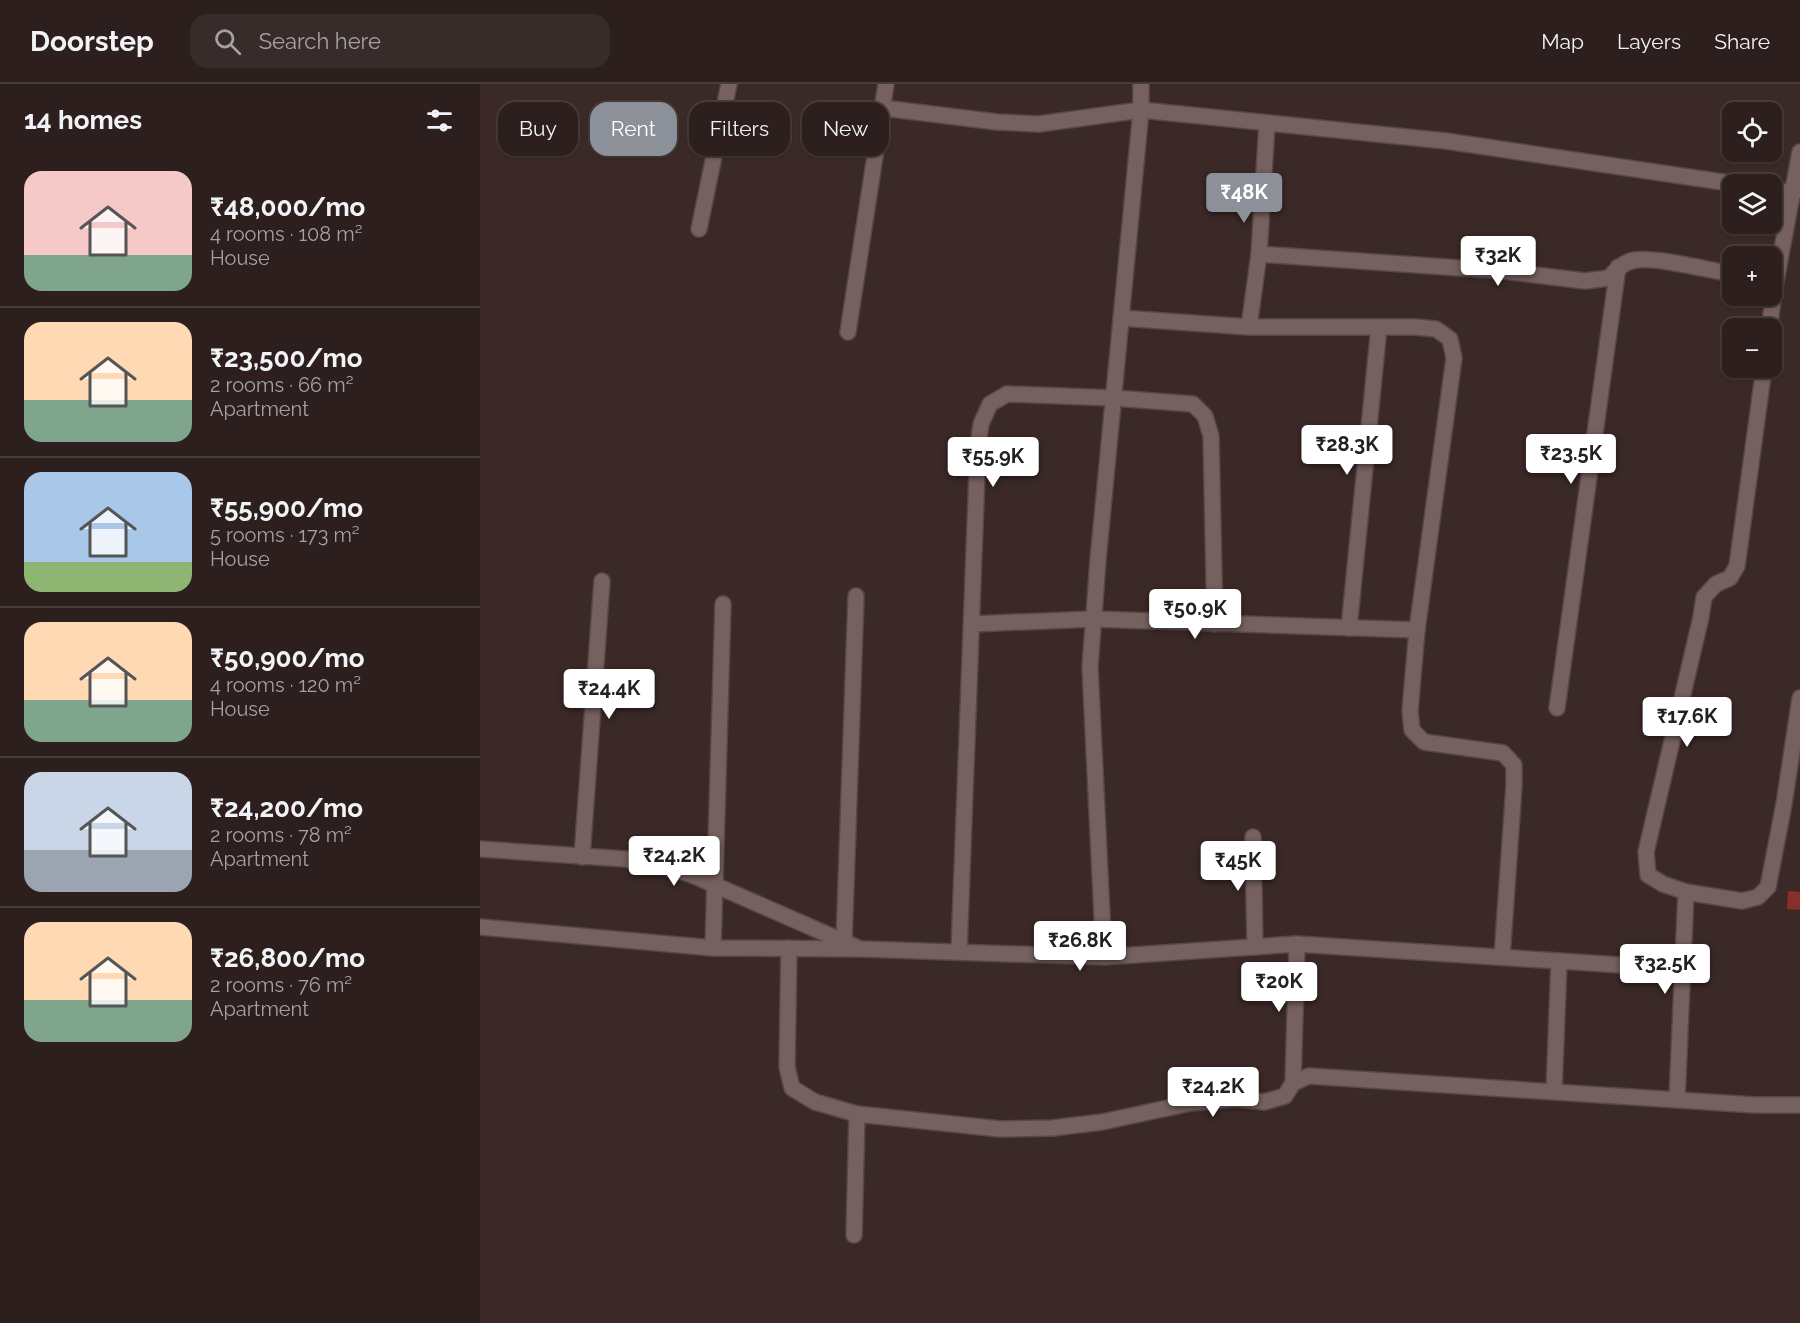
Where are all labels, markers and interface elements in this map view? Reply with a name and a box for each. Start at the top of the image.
search box [190,14,610,68]
text: Doorstep [30,25,154,58]
icon: search [211,25,244,58]
text: Search here [259,28,381,54]
text: Map [1541,29,1584,54]
text: Layers [1617,29,1681,54]
text: Share [1714,29,1770,54]
chip: Buy [498,102,578,156]
chip: Rent [590,102,677,156]
chip: Filters [689,102,790,156]
chip: New [802,102,889,156]
map controls [1722,102,1782,378]
button: locate [1722,102,1782,162]
icon: filters [423,104,456,137]
text: 14 homes [24,105,142,135]
pin: ₹48K [1208,173,1280,224]
button: layers [1722,174,1782,234]
text: ₹48K [1220,180,1268,204]
text: ₹48,000/mo [210,192,365,222]
icon: home [72,195,144,267]
text: 4 rooms · 108 m² [210,222,362,246]
pin: ₹32K [1462,236,1534,287]
text: ₹32K [1475,243,1521,267]
text: House [210,246,270,270]
button: + [1722,246,1782,306]
button: − [1722,318,1782,378]
text: ₹23,500/mo [210,343,362,373]
icon: home [72,346,144,418]
text: 2 rooms · 66 m² [210,373,353,397]
text: Apartment [210,397,309,421]
pin: ₹28.3K [1298,425,1396,476]
text: ₹28.3K [1315,432,1379,456]
pin: ₹23.5K [1522,434,1620,485]
pin: ₹55.9K [944,437,1042,488]
text: ₹23.5K [1540,441,1602,465]
text: ₹55.9K [962,444,1024,468]
text: ₹55,900/mo [210,493,363,523]
icon: home [72,496,144,568]
text: 5 rooms · 173 m² [210,523,360,547]
text: House [210,547,270,571]
pin: ₹50.9K [1146,589,1244,640]
text: ₹50.9K [1163,596,1227,620]
text: ₹50,900/mo [210,643,365,673]
icon: home [72,646,144,718]
pin: ₹24.4K [560,669,658,720]
text: 4 rooms · 120 m² [210,673,361,697]
text: ₹24.4K [578,676,640,700]
text: House [210,697,270,721]
pin: ₹17.6K [1638,697,1736,748]
text: ₹17.6K [1657,704,1717,728]
text: ₹24,200/mo [210,793,363,823]
icon: home [72,796,144,868]
text: 2 rooms · 78 m² [210,823,352,847]
pin: ₹24.2K [625,836,723,887]
pin: ₹45K [1202,841,1274,892]
text: ₹24.2K [643,843,705,867]
text: Apartment [210,847,309,871]
text: ₹45K [1215,848,1261,872]
pin: ₹26.8K [1031,921,1129,972]
text: ₹26.8K [1048,928,1112,952]
text: ₹26,800/mo [210,943,365,973]
pin: ₹32.5K [1616,944,1714,995]
icon: home [72,946,144,1018]
text: ₹32.5K [1634,951,1696,975]
pin: ₹20K [1243,962,1315,1013]
text: ₹20K [1255,969,1303,993]
text: 2 rooms · 76 m² [210,973,352,997]
text: Apartment [210,997,309,1021]
pin: ₹24.2K [1164,1067,1262,1118]
text: ₹24.2K [1182,1074,1244,1098]

